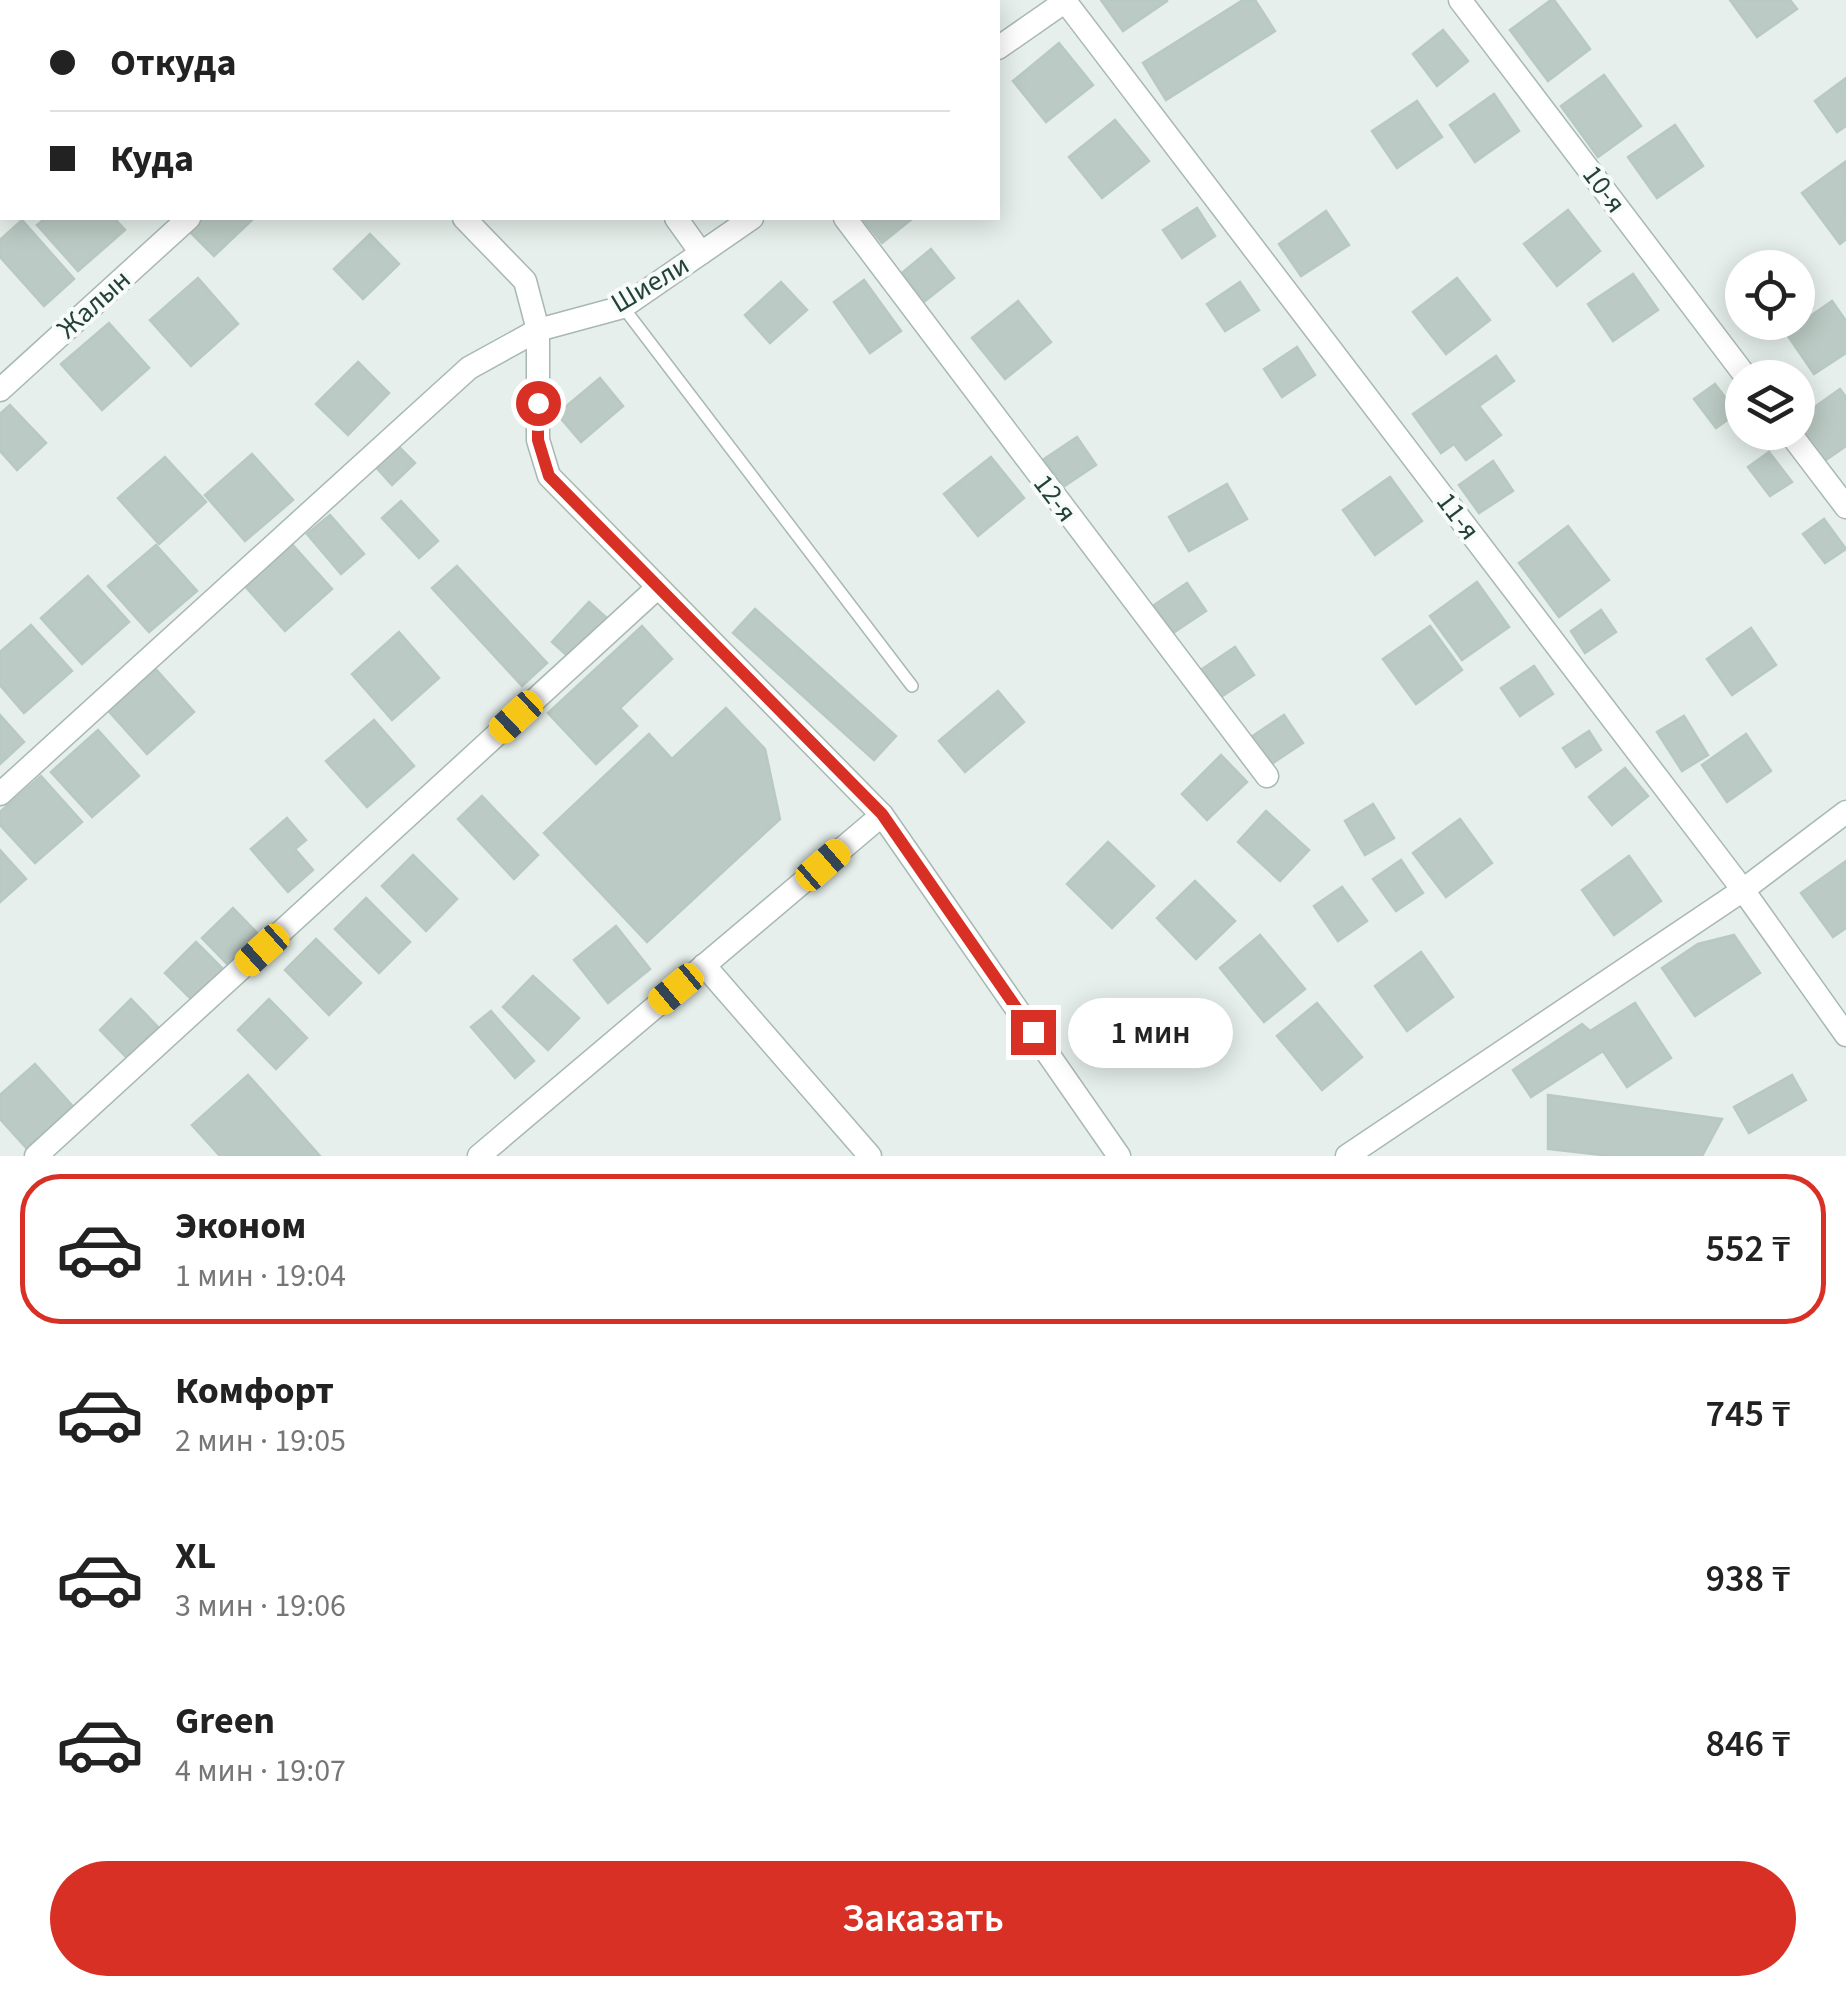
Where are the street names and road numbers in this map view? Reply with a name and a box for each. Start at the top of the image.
street label: 10-я [1573,157,1635,221]
street label: Шиели [603,245,697,323]
street label: Жалын [48,260,140,348]
street label: 12-я [1024,466,1086,530]
street label: 11-я [1427,484,1489,548]

